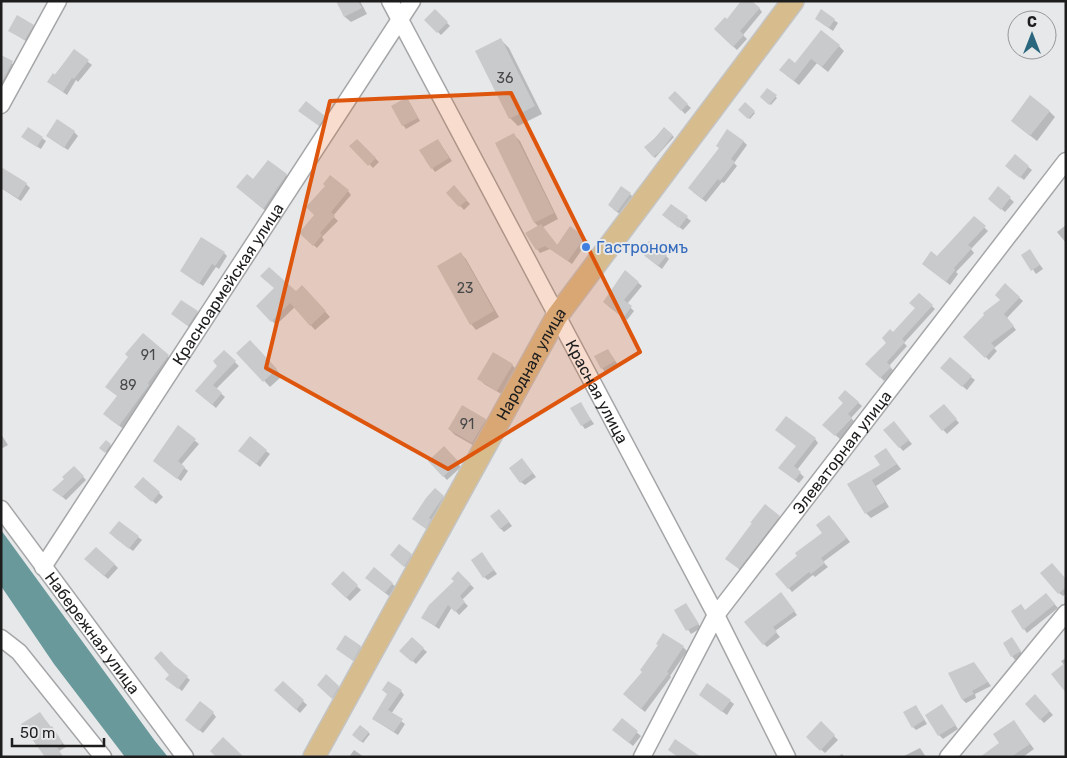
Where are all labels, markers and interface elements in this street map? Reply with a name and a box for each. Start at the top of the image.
north arrow [1007,10,1057,60]
text: С [1027,14,1037,31]
house number: 36 [497,70,513,87]
street label: Красноармейская улица [168,200,288,369]
place label: Гастрономъ [596,238,688,257]
marker: Гастрономъ [580,241,592,253]
house number: 23 [457,280,473,297]
street label: Народная улица [492,304,570,424]
street label: Красная улица [562,336,632,447]
house number: 91 [141,347,155,364]
house number: 89 [119,377,137,394]
street label: Элеваторная улица [789,387,896,518]
house number: 91 [460,416,474,433]
street label: Набережная улица [41,568,144,698]
scale bar [12,716,105,748]
text: 50 m [20,724,55,742]

